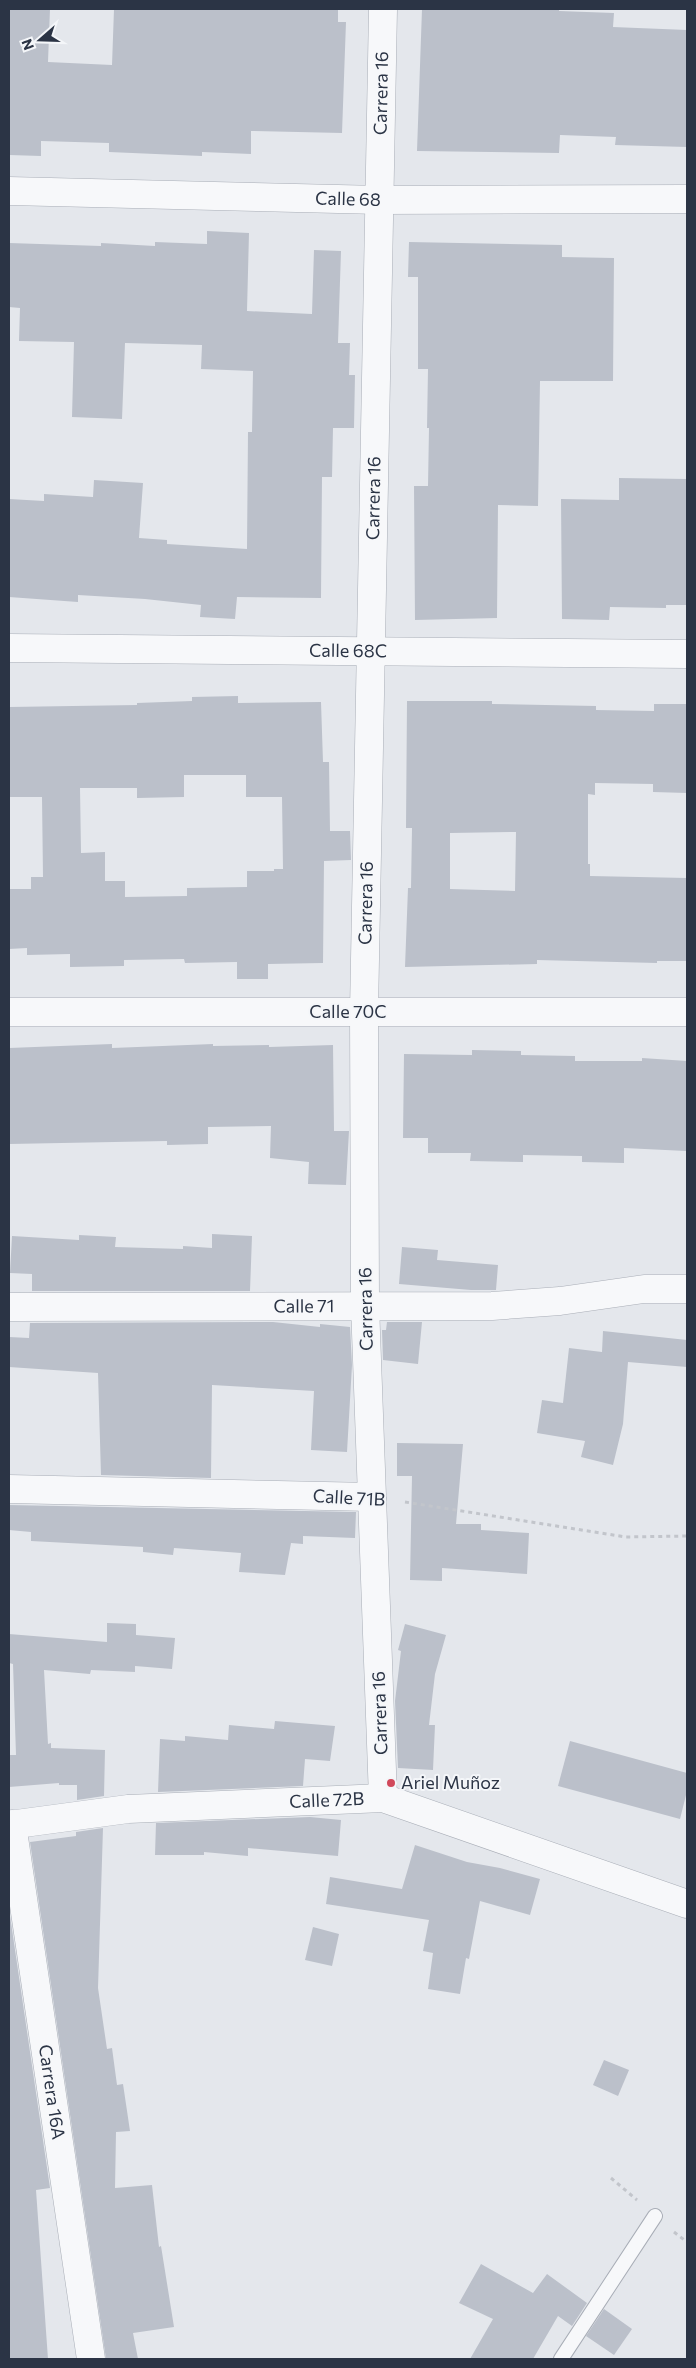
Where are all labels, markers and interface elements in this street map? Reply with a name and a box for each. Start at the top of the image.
north arrow [15,15,65,65]
text: N [18,37,37,52]
street label: Carrera 16 [369,51,392,135]
street label: Calle 68 [315,186,381,210]
street label: Carrera 16 [361,456,385,540]
street label: Calle 68C [309,639,387,661]
street label: Carrera 16 [353,861,377,945]
street label: Calle 70C [309,1000,387,1022]
street label: Carrera 16 [353,1267,377,1351]
street label: Calle 71 [273,1294,335,1316]
street label: Calle 71B [312,1484,386,1510]
street label: Carrera 16 [367,1671,391,1755]
place label: Ariel Muñoz [401,1771,500,1793]
marker: Ariel Muñoz [385,1777,397,1789]
street label: Calle 72B [289,1787,365,1812]
street label: Carrera 16A [35,2043,70,2141]

